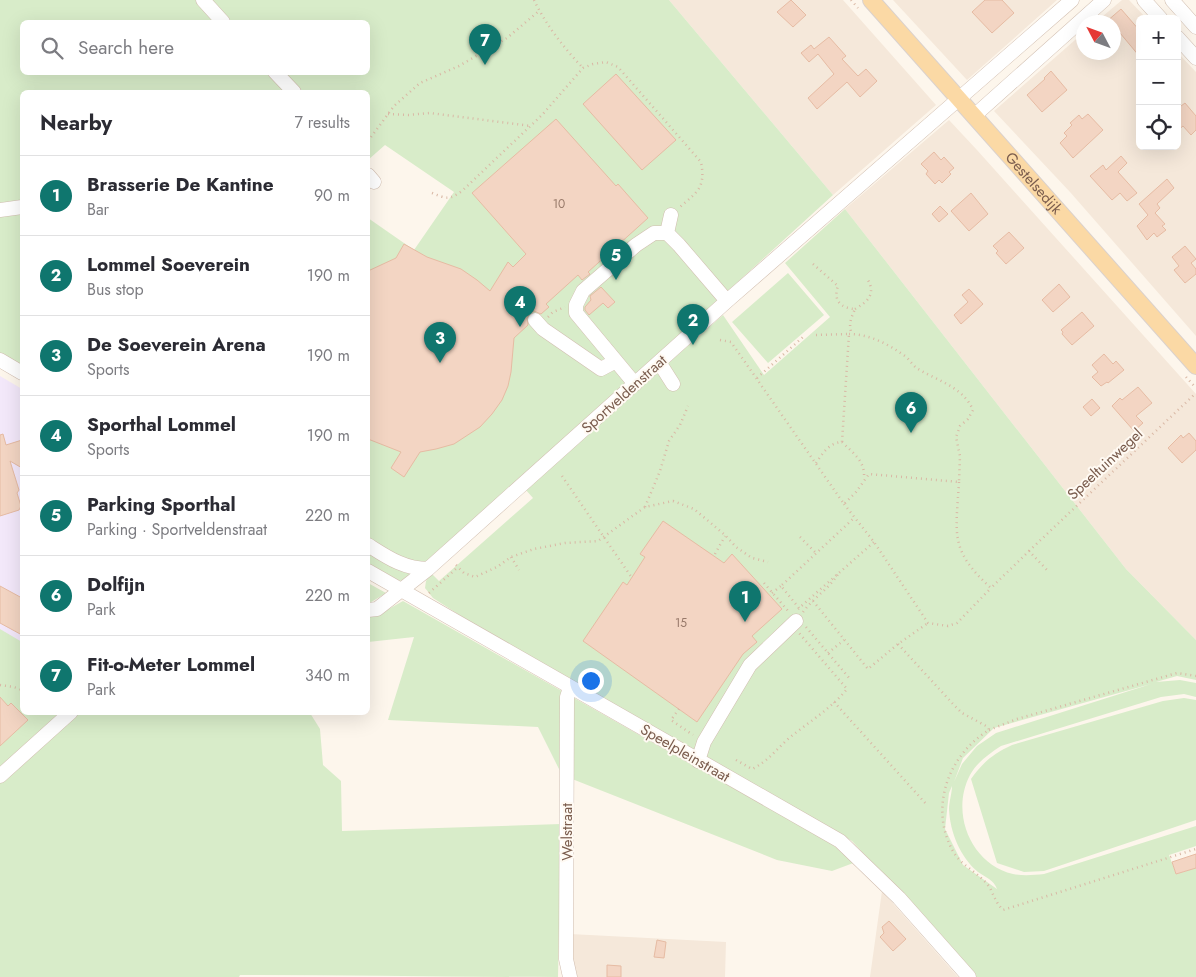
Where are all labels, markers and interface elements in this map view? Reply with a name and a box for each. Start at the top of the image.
north arrow [1076,15,1121,60]
map controls [1136,15,1181,150]
button: + [1136,15,1181,60]
search box [20,20,370,75]
pin: 7 [469,24,501,65]
icon: search [38,34,66,62]
text: Search here [78,34,174,61]
button: − [1136,60,1181,105]
button: locate [1136,105,1181,150]
text: Nearby [40,108,112,138]
text: 7 results [294,111,350,134]
street label: Gestelsedijk [1000,147,1068,220]
text: Brasserie De Kantine [87,171,274,198]
text: 1 [52,184,60,207]
text: 90 m [314,184,350,207]
house number: 10 [553,195,565,213]
text: Bar [87,198,109,221]
pin: 5 [600,239,632,280]
text: Lommel Soeverein [87,251,250,278]
text: 2 [51,264,61,287]
text: 190 m [307,264,350,287]
text: Bus stop [87,278,144,301]
pin: 4 [504,286,536,327]
pin: 2 [677,304,709,345]
pin: 3 [424,322,456,363]
text: De Soeverein Arena [87,331,266,358]
text: 3 [51,344,61,367]
text: 190 m [307,344,350,367]
street label: Sportveldenstraat [576,349,672,438]
text: Sports [87,358,129,381]
pin: 6 [895,392,927,433]
text: Sporthal Lommel [87,411,236,438]
street label: Speeltuinwegel [1062,423,1148,505]
text: 4 [50,424,62,447]
text: 190 m [307,424,350,447]
text: Sports [87,438,129,461]
text: Parking Sporthal [87,491,236,518]
text: 5 [51,504,61,527]
text: 220 m [305,504,350,527]
text: Parking · Sportveldenstraat [87,518,267,541]
text: Dolfijn [87,571,145,598]
pin: 1 [729,581,761,622]
text: 6 [51,584,61,607]
text: 220 m [305,584,350,607]
text: Park [87,598,116,621]
house number: 15 [675,614,687,632]
text: Fit-o-Meter Lommel [87,651,255,678]
text: 7 [51,664,61,687]
text: 340 m [305,664,350,687]
your location [578,668,604,694]
text: Park [87,678,116,701]
street label: Speelpleinstraat [636,718,734,788]
street label: Welstraat [556,803,578,861]

